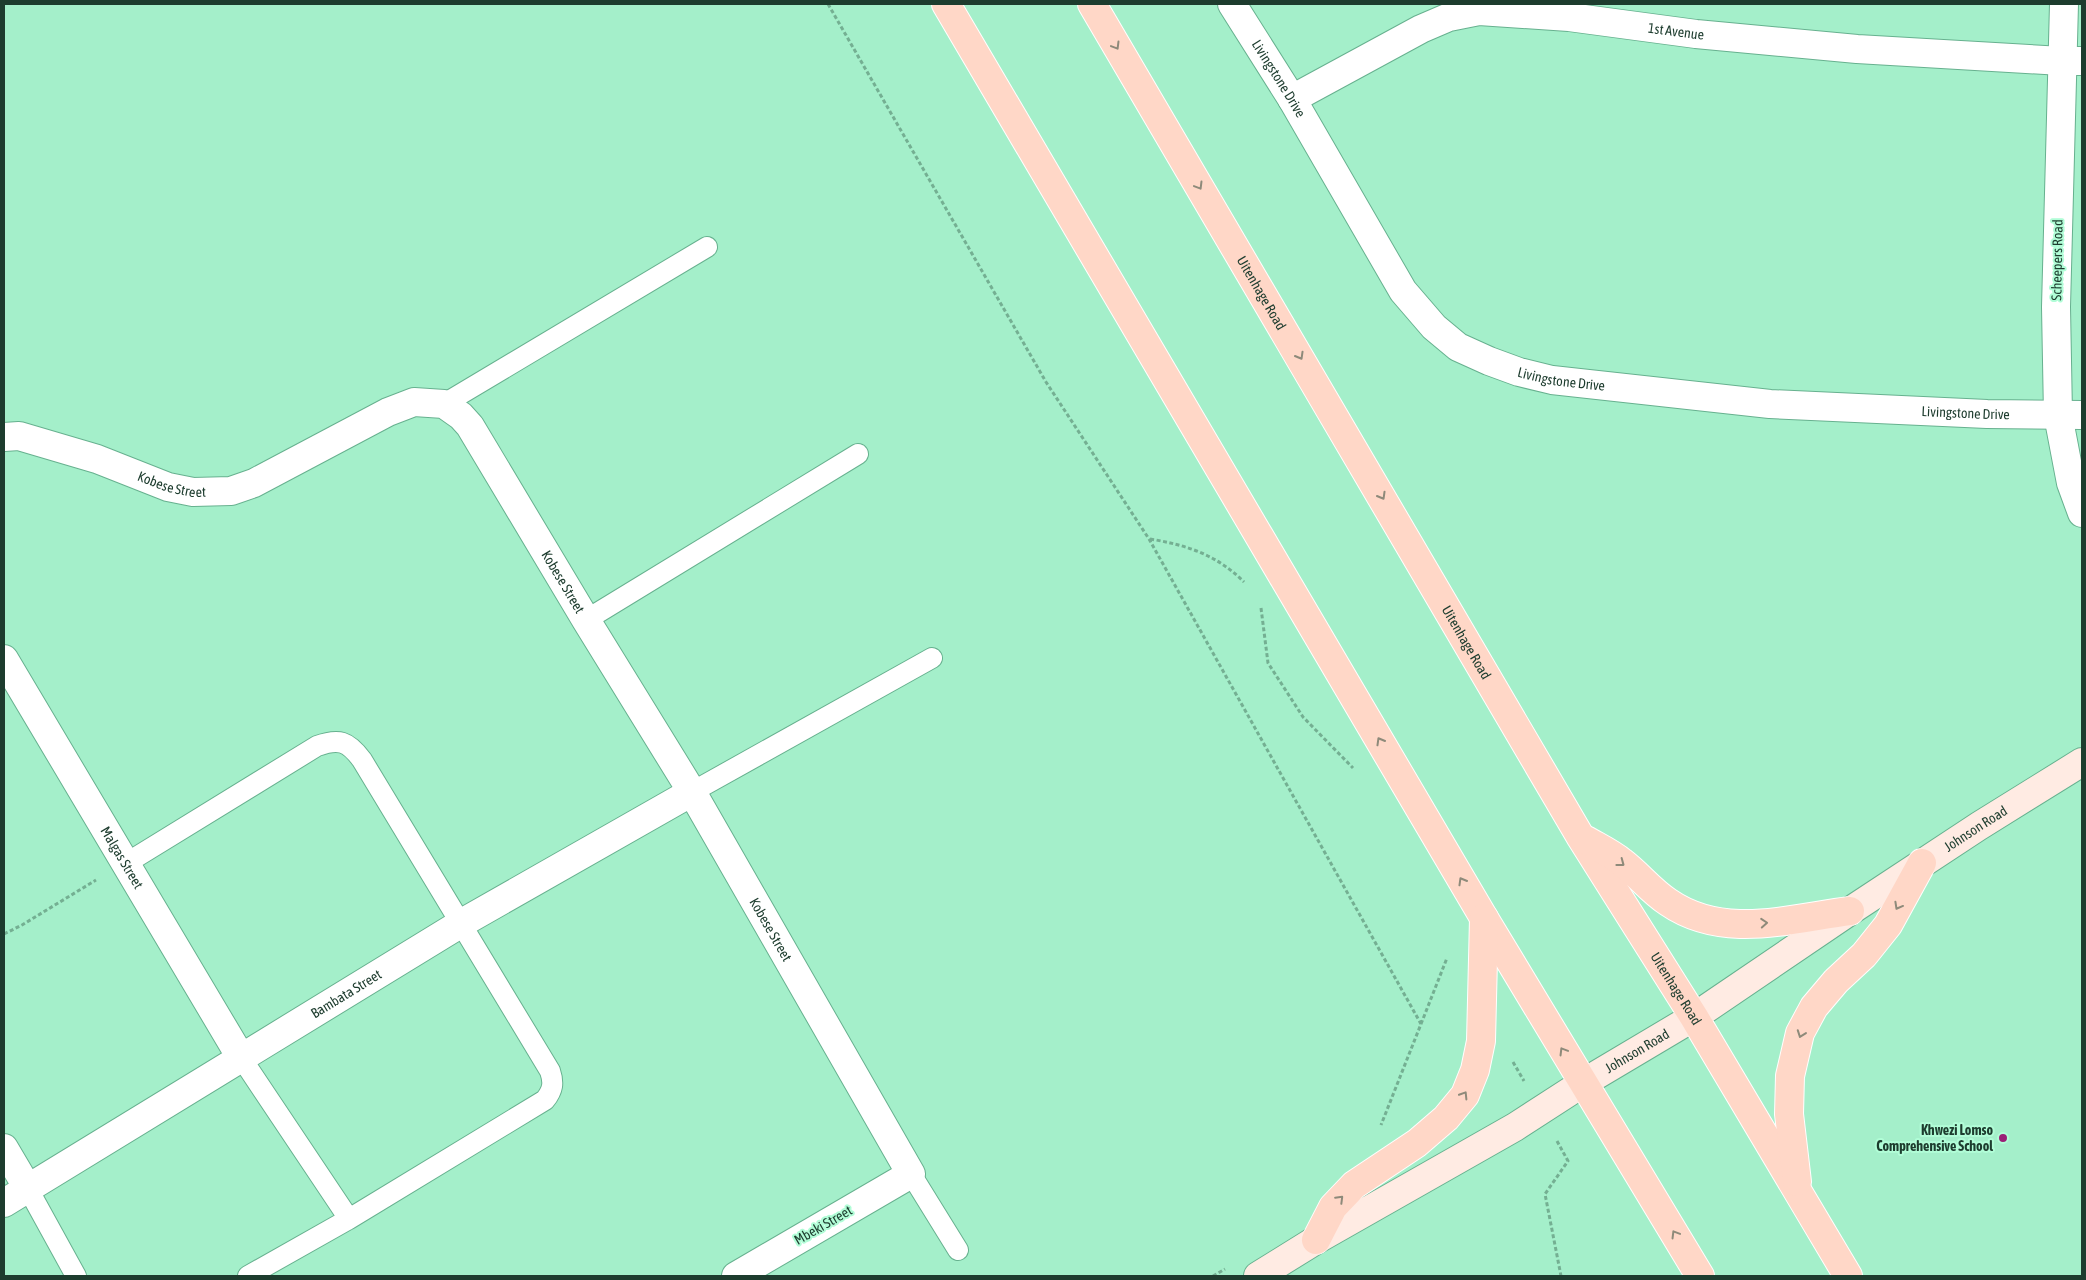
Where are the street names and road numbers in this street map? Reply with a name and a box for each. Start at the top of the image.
street label: 1st Avenue [1647,20,1705,43]
street label: Livingstone Drive [1249,37,1309,120]
street label: Scheepers Road [2048,219,2066,301]
street label: Uitenhage Road [1234,253,1289,333]
street label: Livingstone Drive [1516,364,1606,394]
street label: Livingstone Drive [1921,403,2010,422]
street label: Kobese Street [136,468,206,500]
street label: Kobese Street [538,548,588,616]
street label: Uitenhage Road [1439,603,1494,682]
street label: Johnson Road [1941,803,2010,855]
street label: Malgas Street [97,824,147,891]
street label: Kobese Street [746,895,795,964]
street label: Uitenhage Road [1647,949,1705,1028]
street label: Bambata Street [308,966,384,1021]
street label: Johnson Road [1602,1026,1672,1076]
street label: Mbeki Street [791,1202,855,1248]

